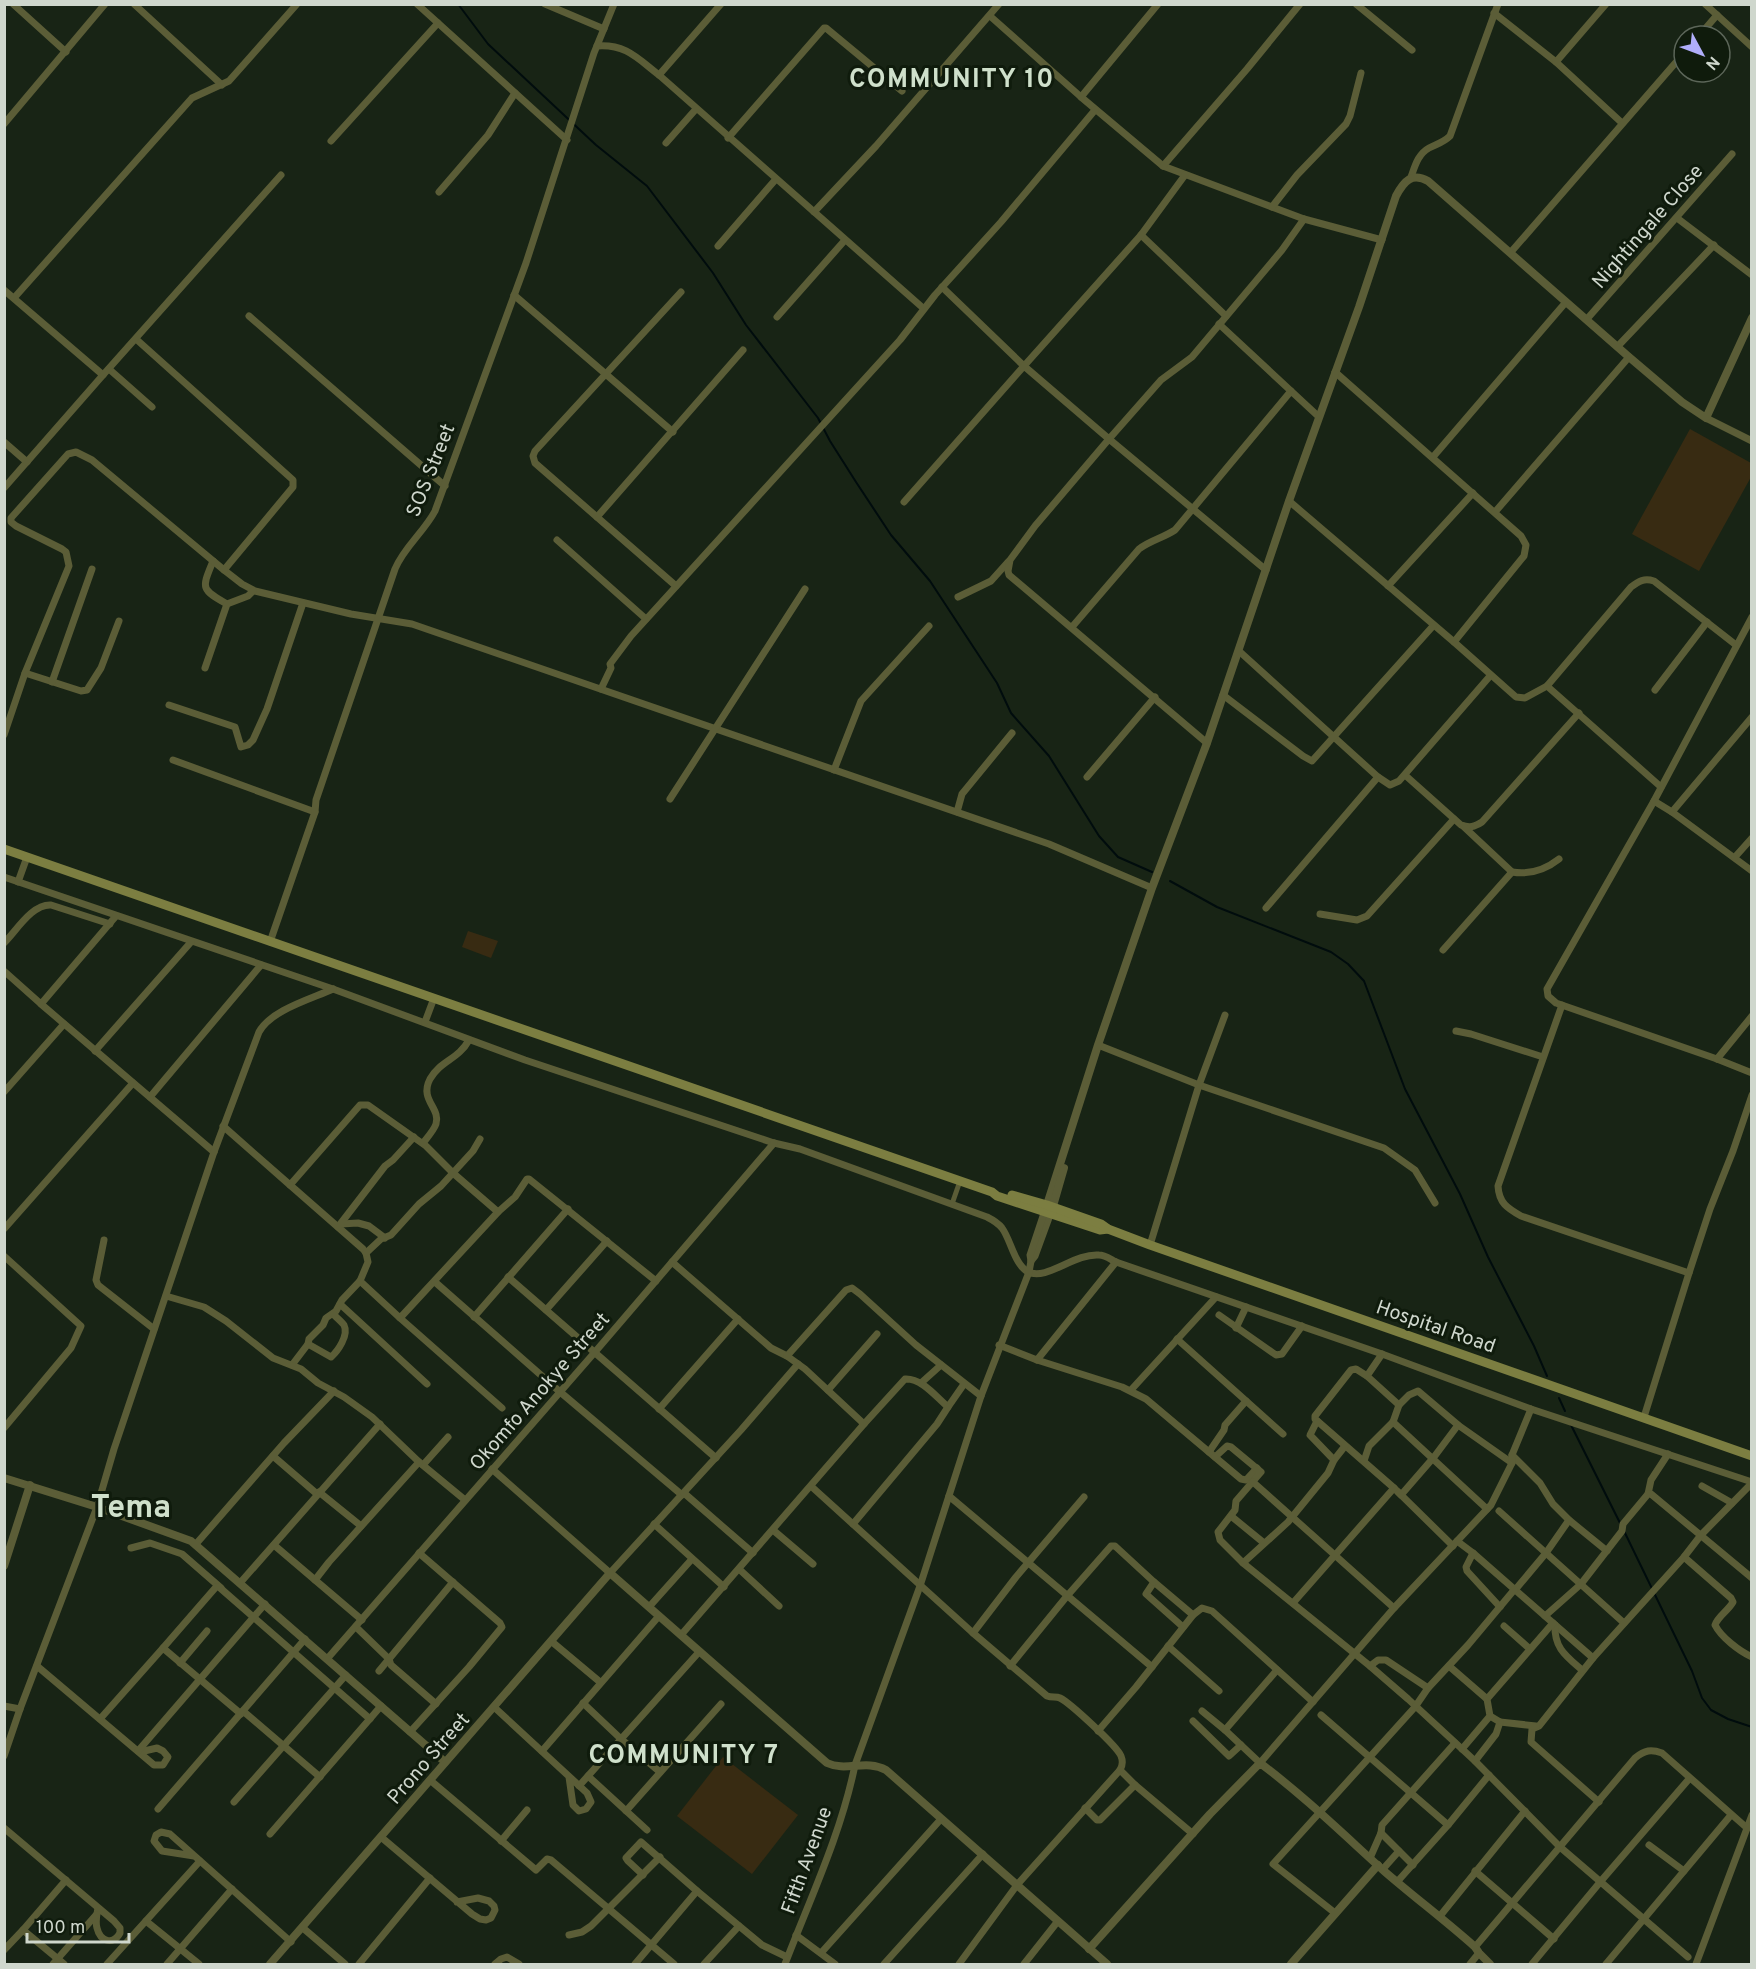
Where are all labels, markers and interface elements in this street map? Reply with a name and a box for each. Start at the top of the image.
north arrow [1672,24,1732,84]
text: N [1700,52,1723,73]
district label: COMMUNITY 10 [849,64,1055,97]
street label: Nightingale Close [1587,160,1710,295]
street label: SOS Street [401,420,462,521]
street label: Hospital Road [1372,1295,1499,1361]
street label: Okomfo Anokye Street [465,1308,616,1477]
district label: Tema [91,1489,171,1529]
street label: Prono Street [382,1708,477,1811]
district label: COMMUNITY 7 [589,1740,779,1773]
street label: Fifth Avenue [776,1803,839,1918]
scale bar [27,1906,129,1944]
text: 100 m [36,1917,85,1940]

